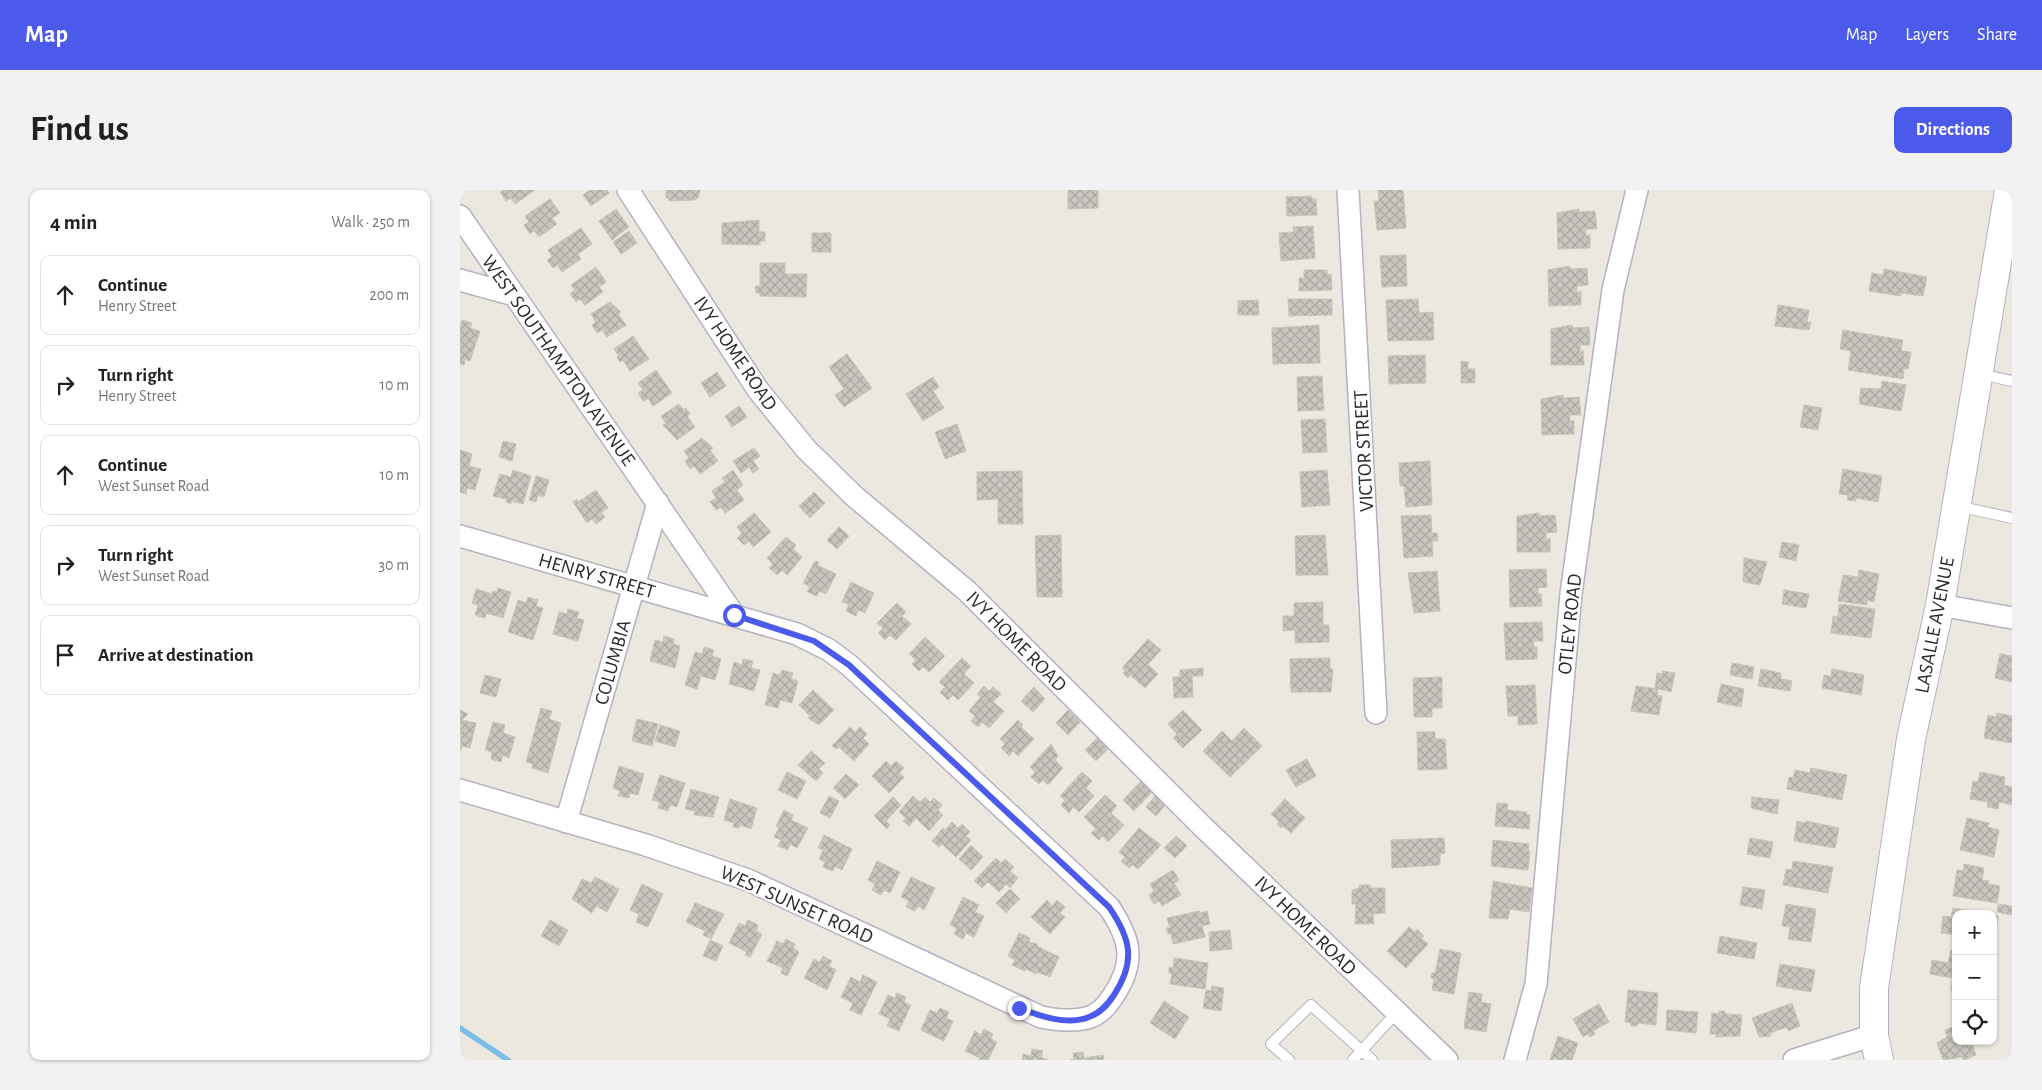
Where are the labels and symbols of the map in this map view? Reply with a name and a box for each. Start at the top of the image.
street label: WEST SOUTHAMPTON AVENUE [478,252,639,470]
street label: IVY HOME ROAD [690,293,781,414]
street label: VICTOR STREET [1351,389,1377,512]
street label: HENRY STREET [536,550,658,602]
street label: LASALLE AVENUE [1912,555,1958,695]
street label: OTLEY ROAD [1555,573,1585,676]
street label: IVY HOME ROAD [962,588,1070,696]
route start [723,604,746,627]
street label: COLUMBIA [591,617,635,707]
street label: WEST SUNSET ROAD [717,862,876,948]
street label: IVY HOME ROAD [1251,872,1360,979]
route end [1008,997,1031,1020]

